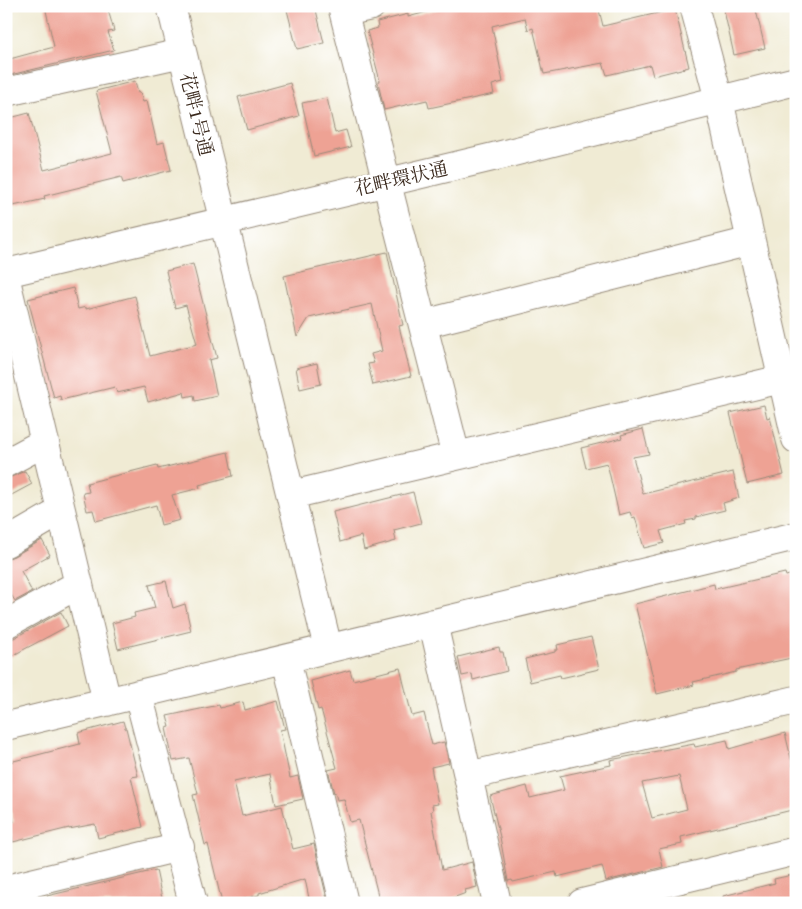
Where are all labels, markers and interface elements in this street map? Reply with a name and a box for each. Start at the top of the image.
street label: 花畔1号通 [173,69,221,159]
street label: 花畔環状通 [352,154,450,202]

